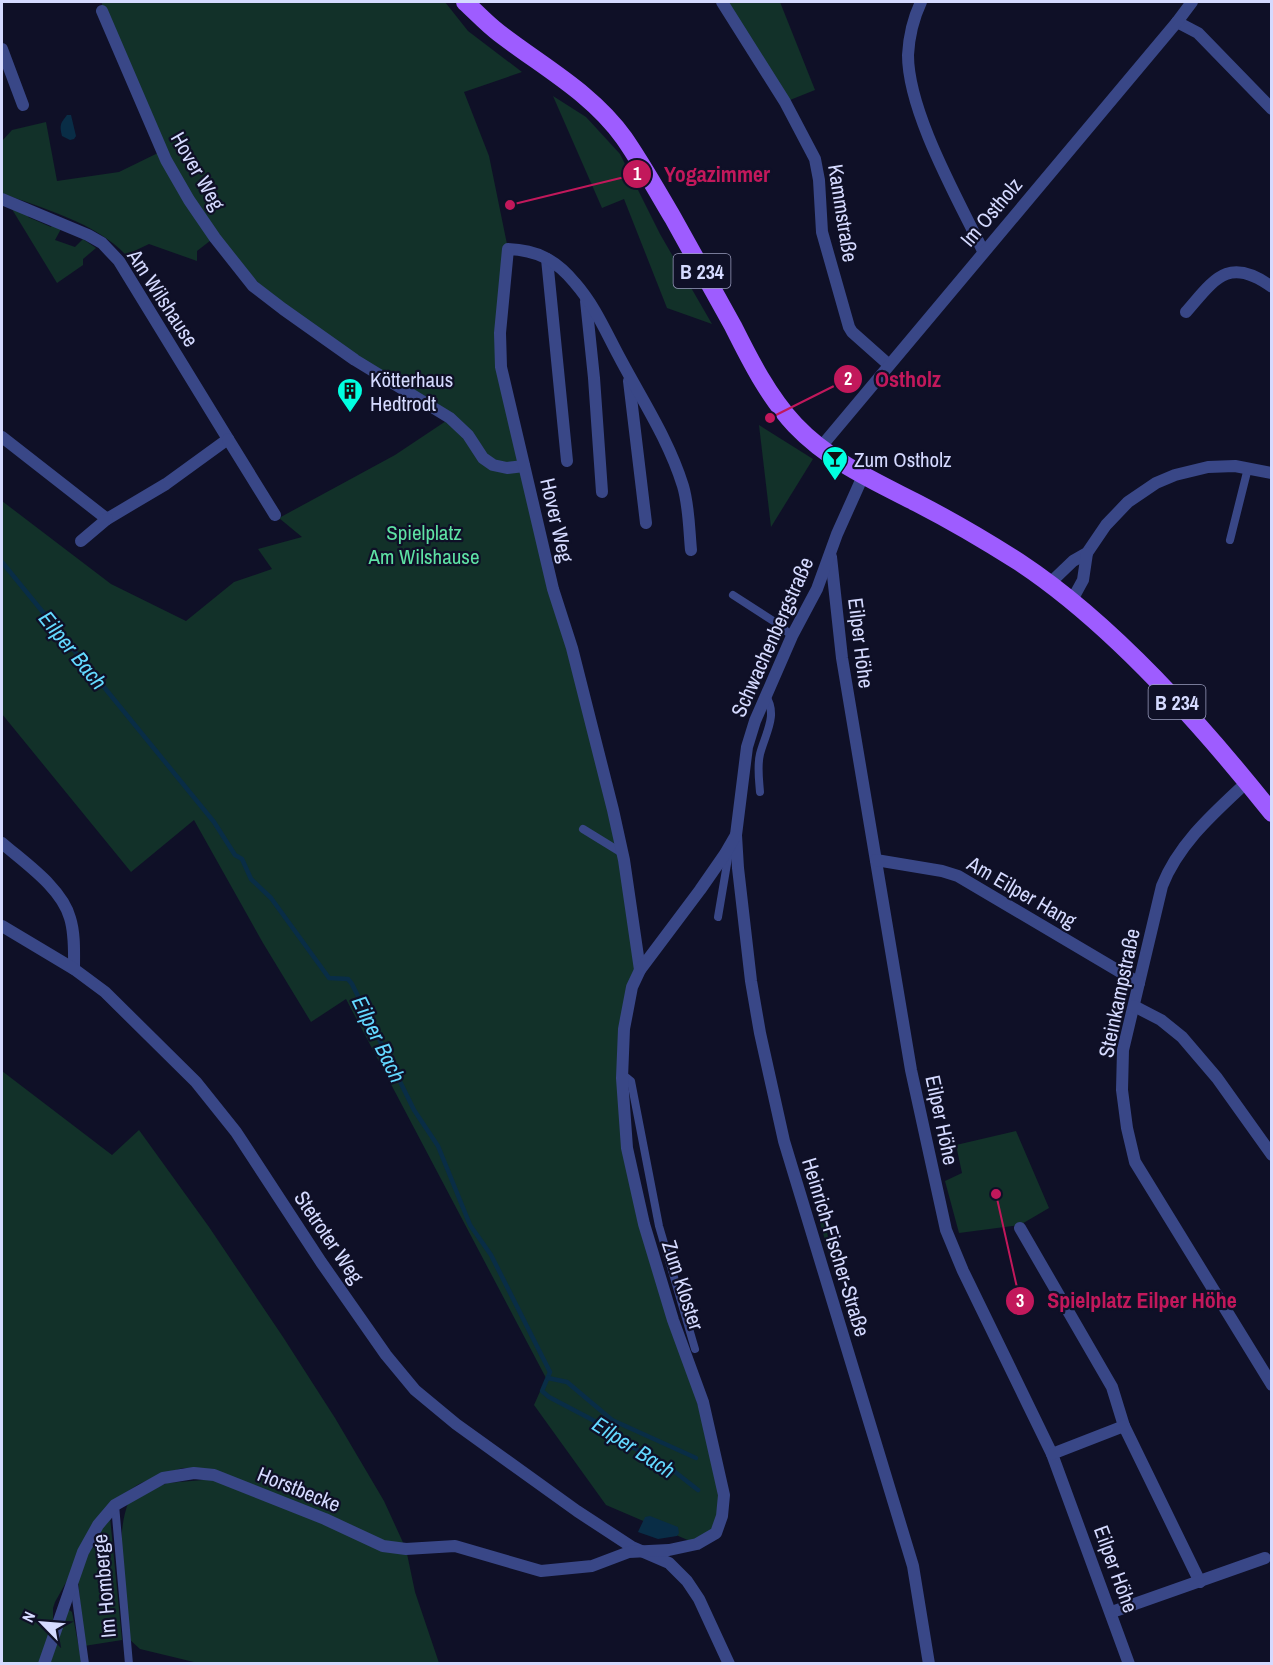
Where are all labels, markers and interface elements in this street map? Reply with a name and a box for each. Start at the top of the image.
street label: Hover Weg [164,127,232,216]
callout: Yogazimmer [622,154,782,194]
text: Yogazimmer [664,159,770,189]
text: 1 [633,161,642,186]
street label: Kammstraße [821,162,865,264]
street label: Im Ostholz [953,171,1029,253]
street label: Am Wilshause [120,243,205,352]
road number: B 234 [674,254,730,288]
callout: Ostholz [833,359,953,399]
text: Ostholz [875,364,941,394]
place label: Kötterhaus Hedtrodt [370,365,453,418]
text: 2 [844,366,852,391]
building icon: Kötterhaus Hedtrodt [335,376,365,414]
bar icon: Zum Ostholz [820,444,850,482]
place label: Zum Ostholz [854,445,952,474]
street label: Hover Weg [533,475,581,565]
park label: Spielplatz Am Wilshause [367,518,480,571]
street label: Schwachenbergstraße [724,552,820,722]
street label: Eilper Höhe [841,596,881,690]
water label: Eilper Bach [32,604,114,696]
road number: B 234 [1148,685,1206,719]
street label: Am Eilper Hang [961,849,1082,935]
street label: Steinkampstraße [1091,926,1147,1060]
water label: Eilper Bach [345,991,413,1087]
street label: Eilper Höhe [918,1073,966,1167]
street label: Heinrich-Fischer-Straße [795,1154,877,1340]
street label: Stetroter Weg [287,1185,371,1289]
street label: Zum Kloster [655,1236,711,1334]
callout: Spielplatz Eilper Höhe [1005,1281,1248,1321]
text: Spielplatz Eilper Höhe [1047,1285,1237,1315]
text: 3 [1016,1288,1024,1313]
water label: Eilper Bach [587,1409,681,1485]
street label: Horstbecke [253,1459,345,1519]
street label: Eilper Höhe [1087,1521,1145,1617]
street label: Im Homberge [85,1533,123,1639]
north arrow [12,1593,72,1653]
text: N [16,1608,40,1626]

